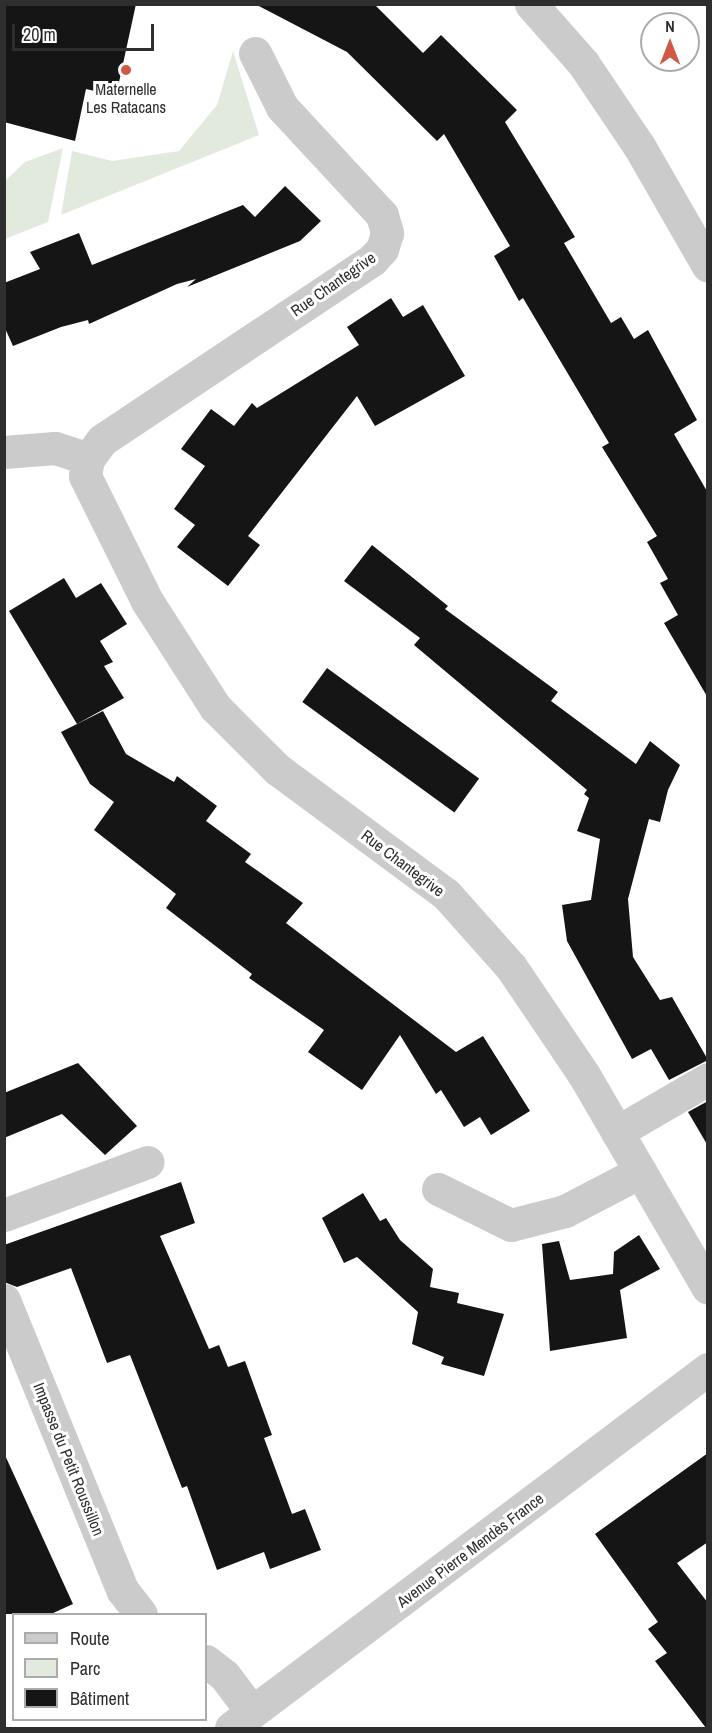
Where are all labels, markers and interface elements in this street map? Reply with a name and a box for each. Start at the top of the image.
scale bar [15,12,158,50]
north arrow [640,12,700,72]
text: N [665,15,675,37]
text: 20 m [23,22,56,47]
marker: Maternelle Les Ratacans [119,63,133,77]
place label: Maternelle Les Ratacans [86,79,166,117]
street label: Rue Chantegrive [287,248,379,320]
street label: Rue Chantegrive [358,825,448,901]
street label: Impasse du Petit Roussillon [30,1380,108,1538]
street label: Avenue Pierre Mendès France [393,1489,547,1611]
legend [12,1613,207,1721]
text: Route [70,1626,109,1651]
text: Parc [70,1656,100,1681]
text: Bâtiment [70,1686,129,1711]

